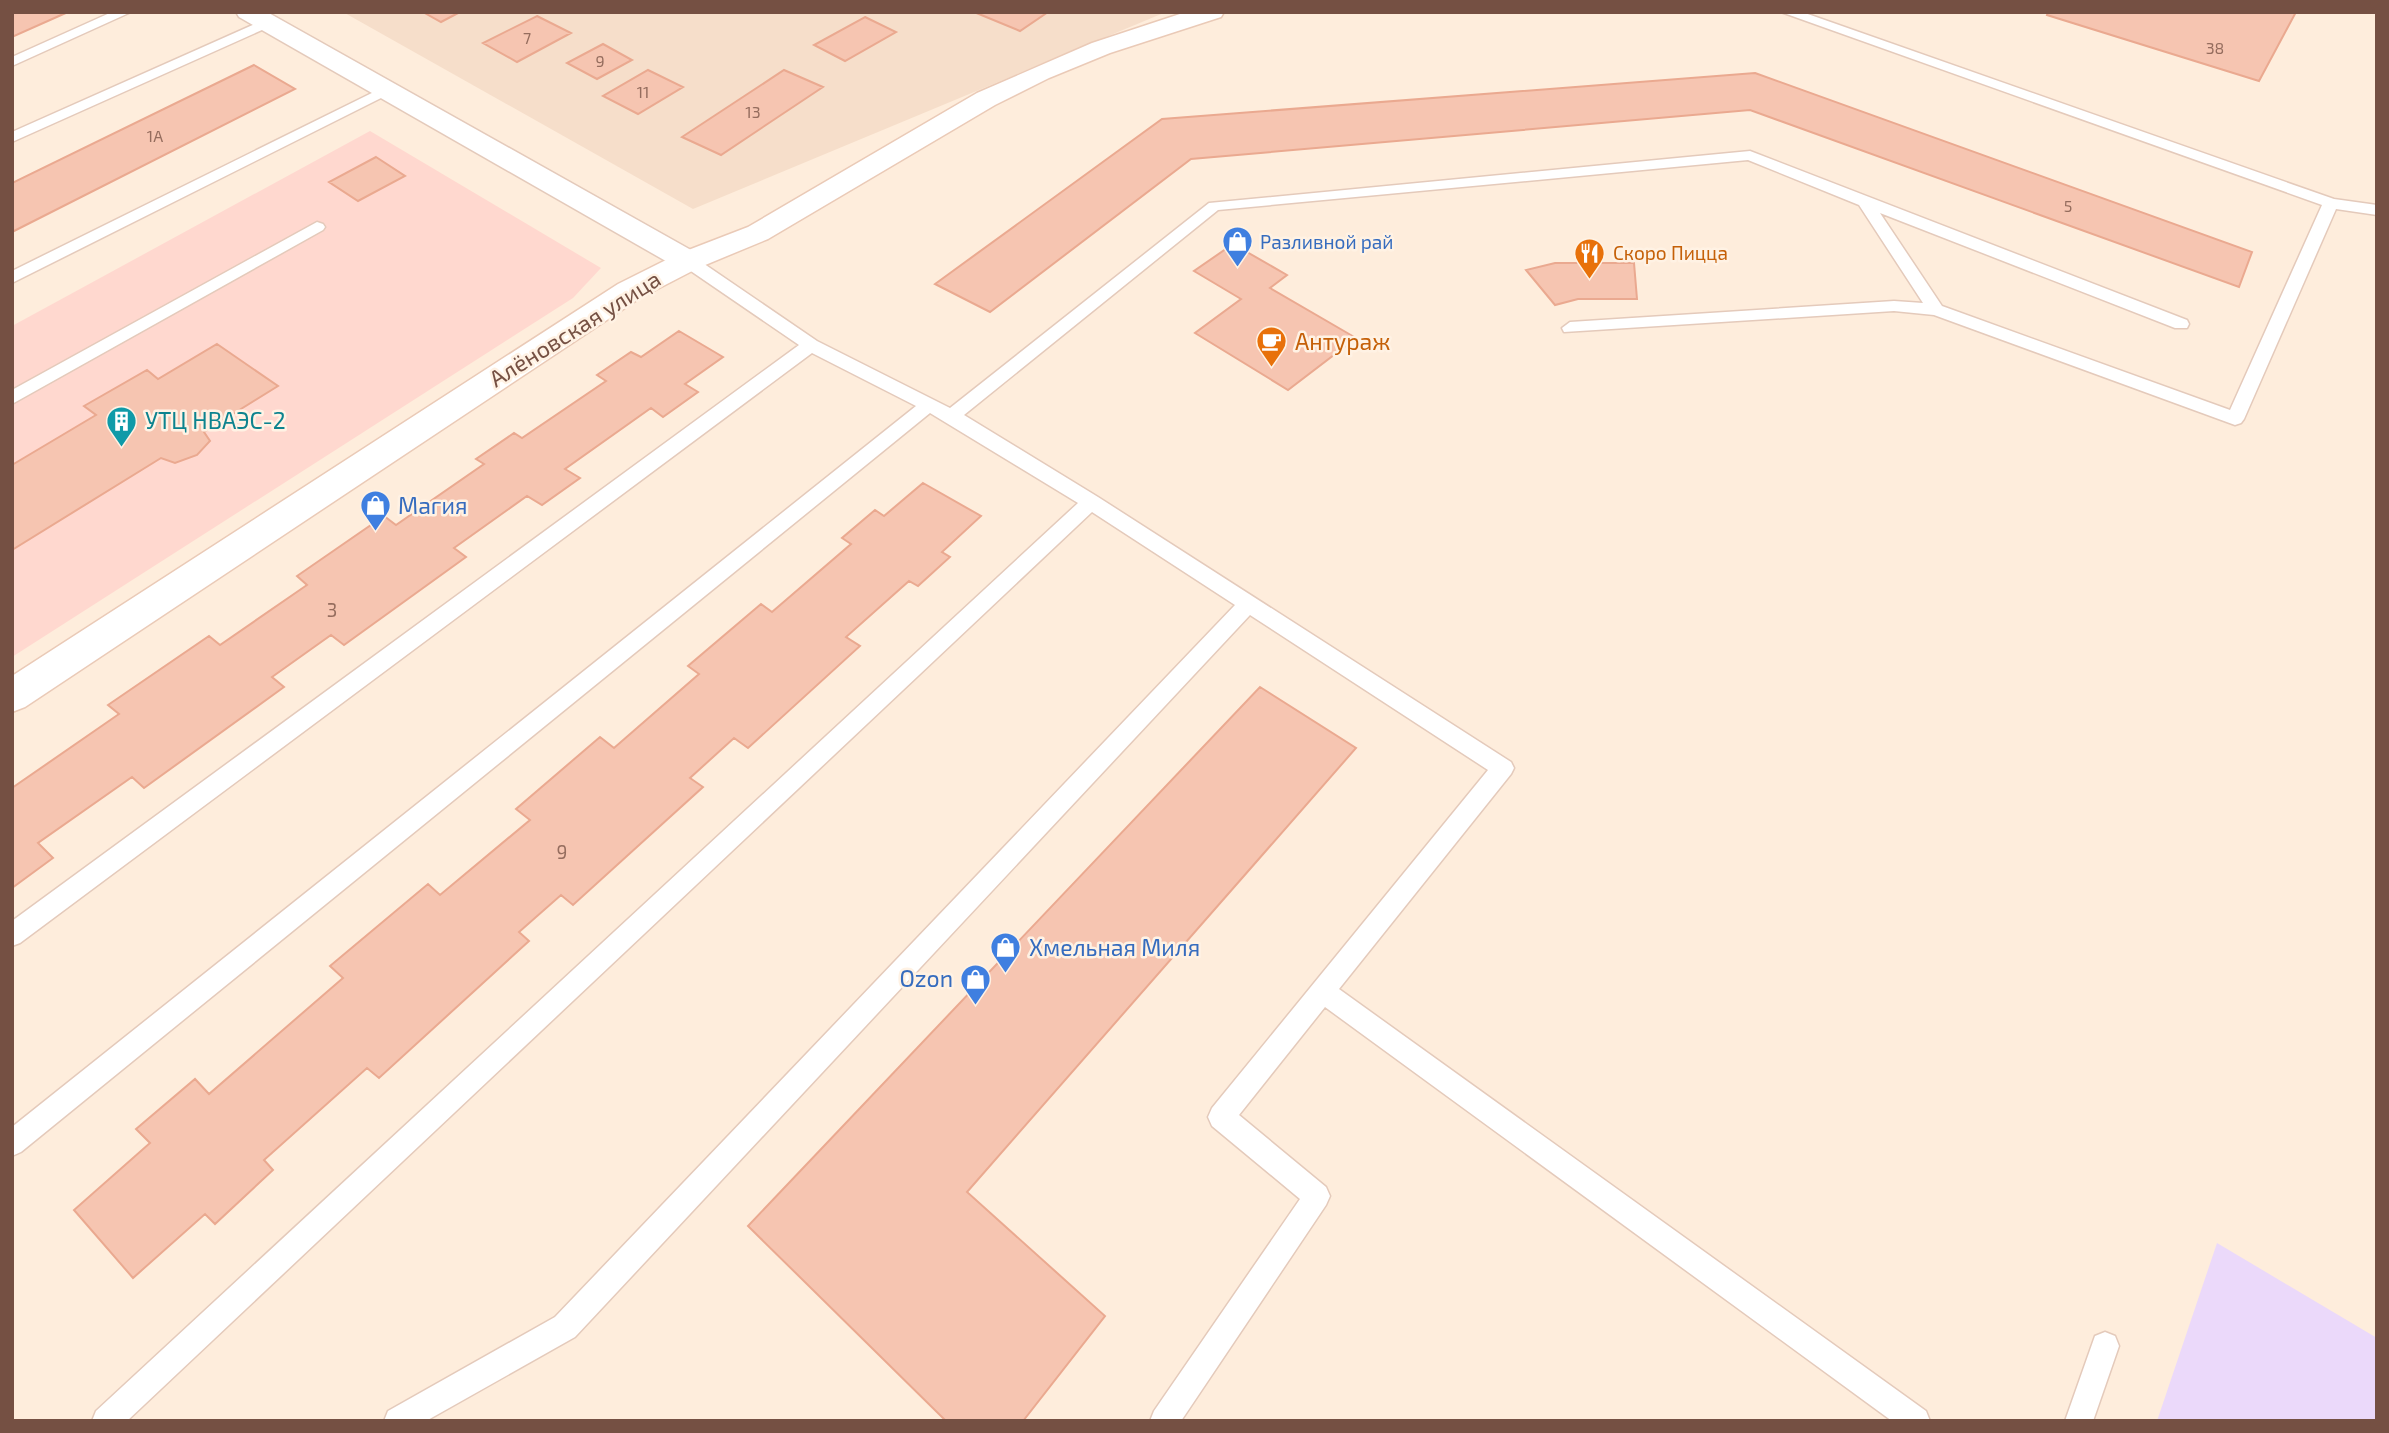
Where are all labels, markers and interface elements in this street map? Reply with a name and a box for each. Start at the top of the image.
house number: 7 [523,28,531,47]
house number: 38 [2206,38,2224,57]
house number: 9 [595,51,605,70]
house number: 11 [637,82,649,101]
house number: 13 [745,102,761,121]
house number: 1А [147,126,163,145]
house number: 5 [2064,196,2072,215]
shop icon: Разливной рай [1220,225,1254,269]
place label: Разливной рай [1260,230,1394,253]
restaurant icon: Скоро Пицца [1573,236,1607,280]
place label: Скоро Пицца [1613,241,1728,264]
street label: Алёновская улица [483,264,666,393]
cafe icon: Антураж [1255,325,1289,369]
place label: Антураж [1295,327,1390,356]
building icon: УТЦ НВАЭС-2 [105,404,139,448]
place label: УТЦ НВАЭС-2 [145,406,286,434]
shop icon: Магия [358,489,392,533]
place label: Магия [398,491,467,519]
house number: 3 [327,598,337,621]
house number: 9 [557,840,567,863]
shop icon: Хмельная Миля [989,931,1023,975]
place label: Хмельная Миля [1029,933,1200,961]
shop icon: Ozon [959,962,993,1006]
place label: Ozon [900,964,953,992]

